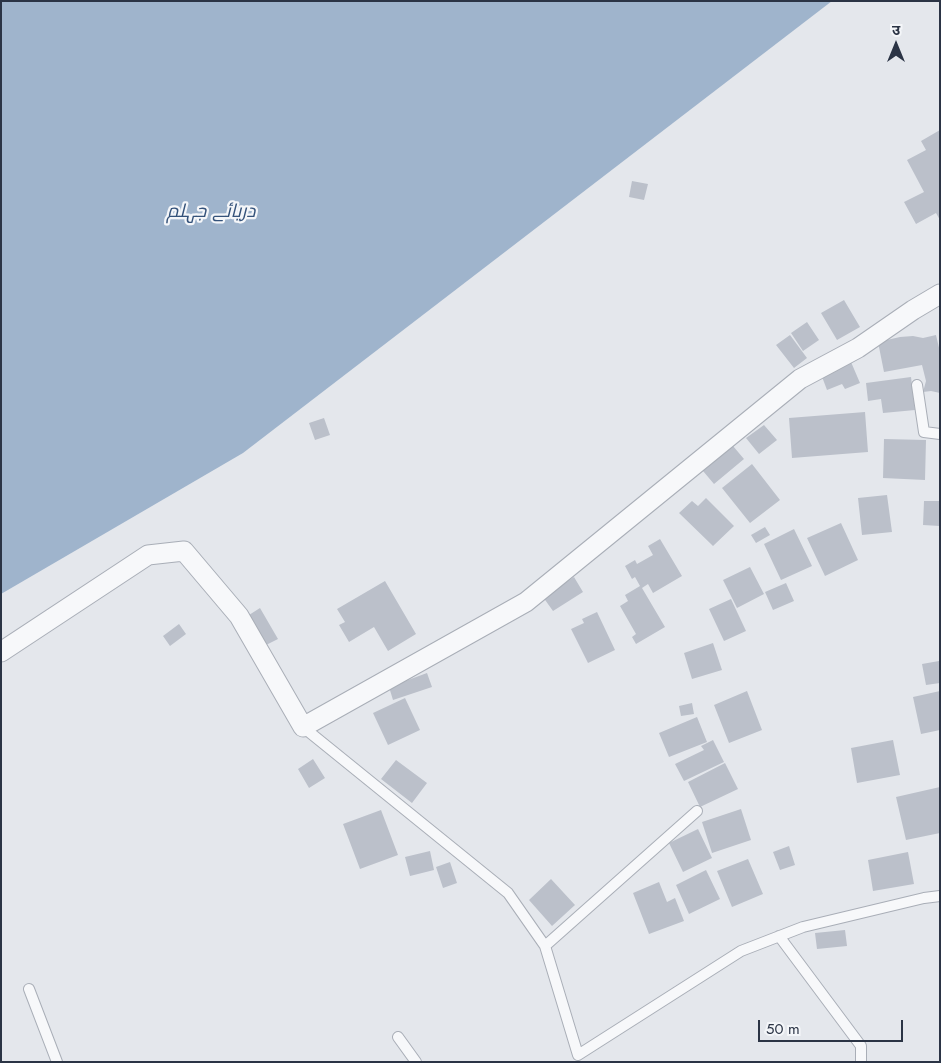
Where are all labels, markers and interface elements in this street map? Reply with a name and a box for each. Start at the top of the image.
north arrow [871,20,921,70]
text: उ [892,20,900,40]
water label: دریائے جہلم [167,201,255,223]
scale bar [761,1010,906,1042]
text: 50 m [766,1018,800,1040]

